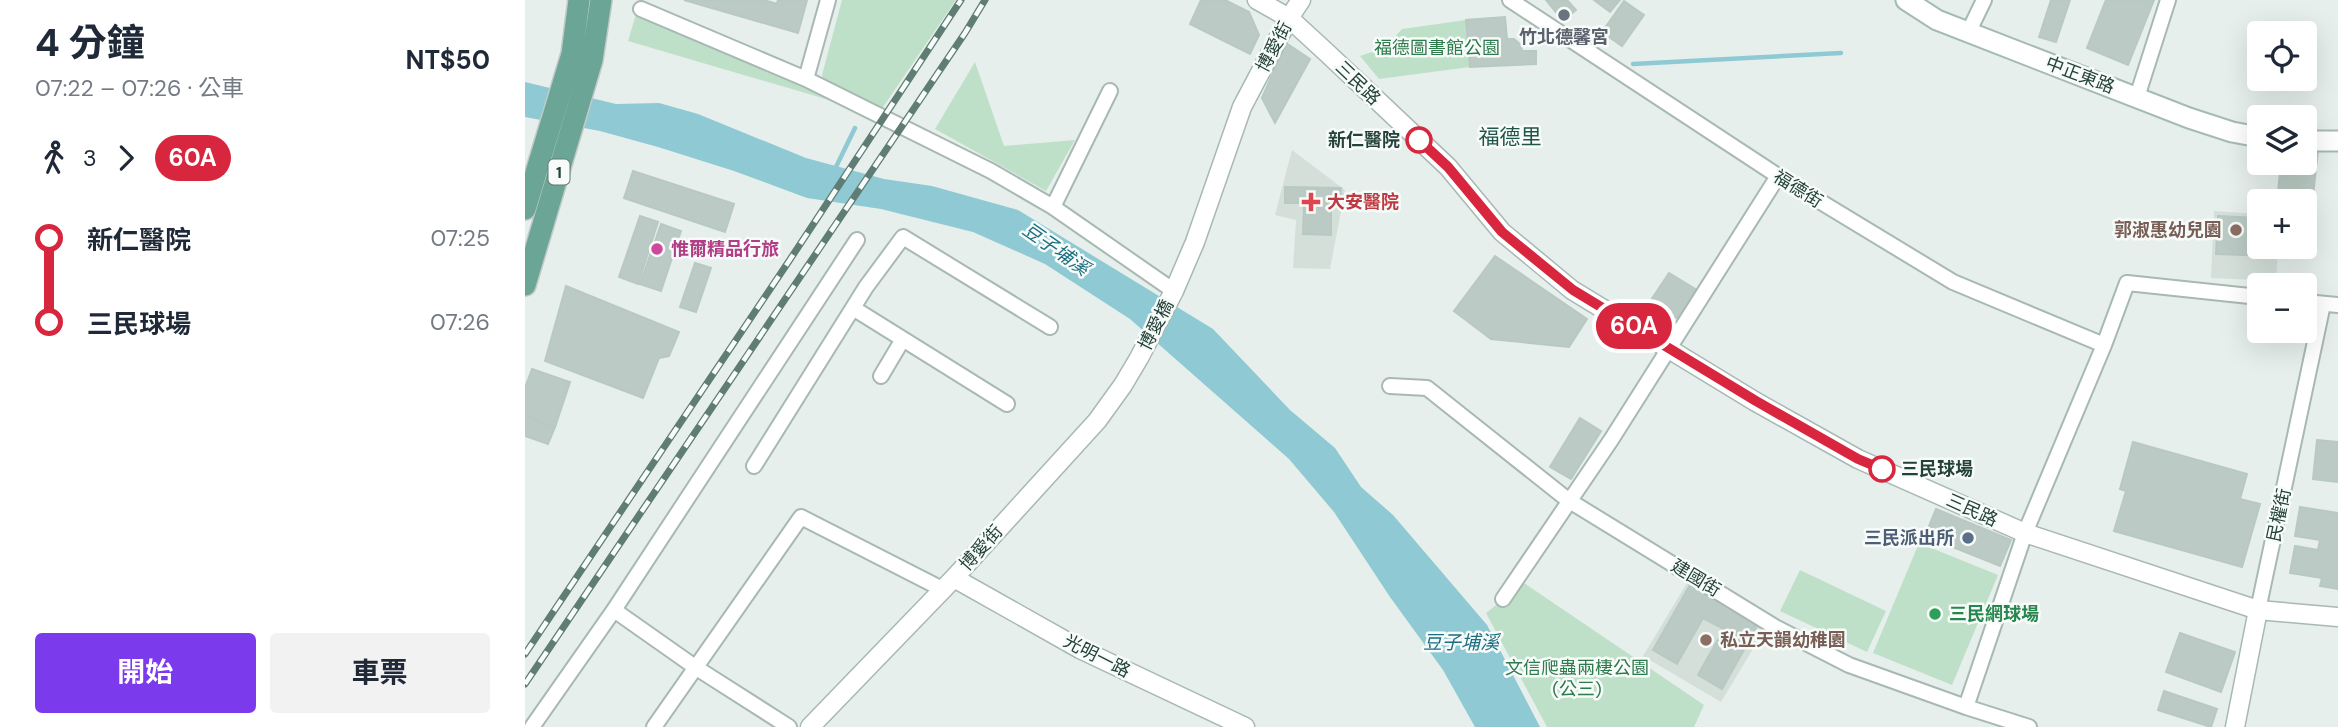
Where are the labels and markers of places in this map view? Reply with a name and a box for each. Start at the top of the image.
marker: 竹北德馨宮 [1556,7,1572,23]
place label: 竹北德馨宮 [1519,25,1609,49]
marker: 新仁醫院 [1406,127,1432,153]
place label: 新仁醫院 [1328,128,1400,152]
place label: 大安醫院 [1327,190,1399,214]
marker: 大安醫院 [1301,192,1321,212]
place label: 郭淑惠幼兒園 [2114,218,2222,242]
marker: 郭淑惠幼兒園 [2228,222,2244,238]
place label: 惟爾精品行旅 [671,237,779,261]
marker: 惟爾精品行旅 [649,241,665,257]
marker: 三民球場 [1869,456,1895,482]
place label: 三民球場 [1901,457,1973,481]
place label: 三民派出所 [1864,526,1954,550]
marker: 三民派出所 [1960,530,1976,546]
place label: 三民網球場 [1949,602,2039,626]
marker: 三民網球場 [1927,606,1943,622]
place label: 私立天韻幼稚園 [1720,628,1846,652]
marker: 私立天韻幼稚園 [1698,632,1714,648]

